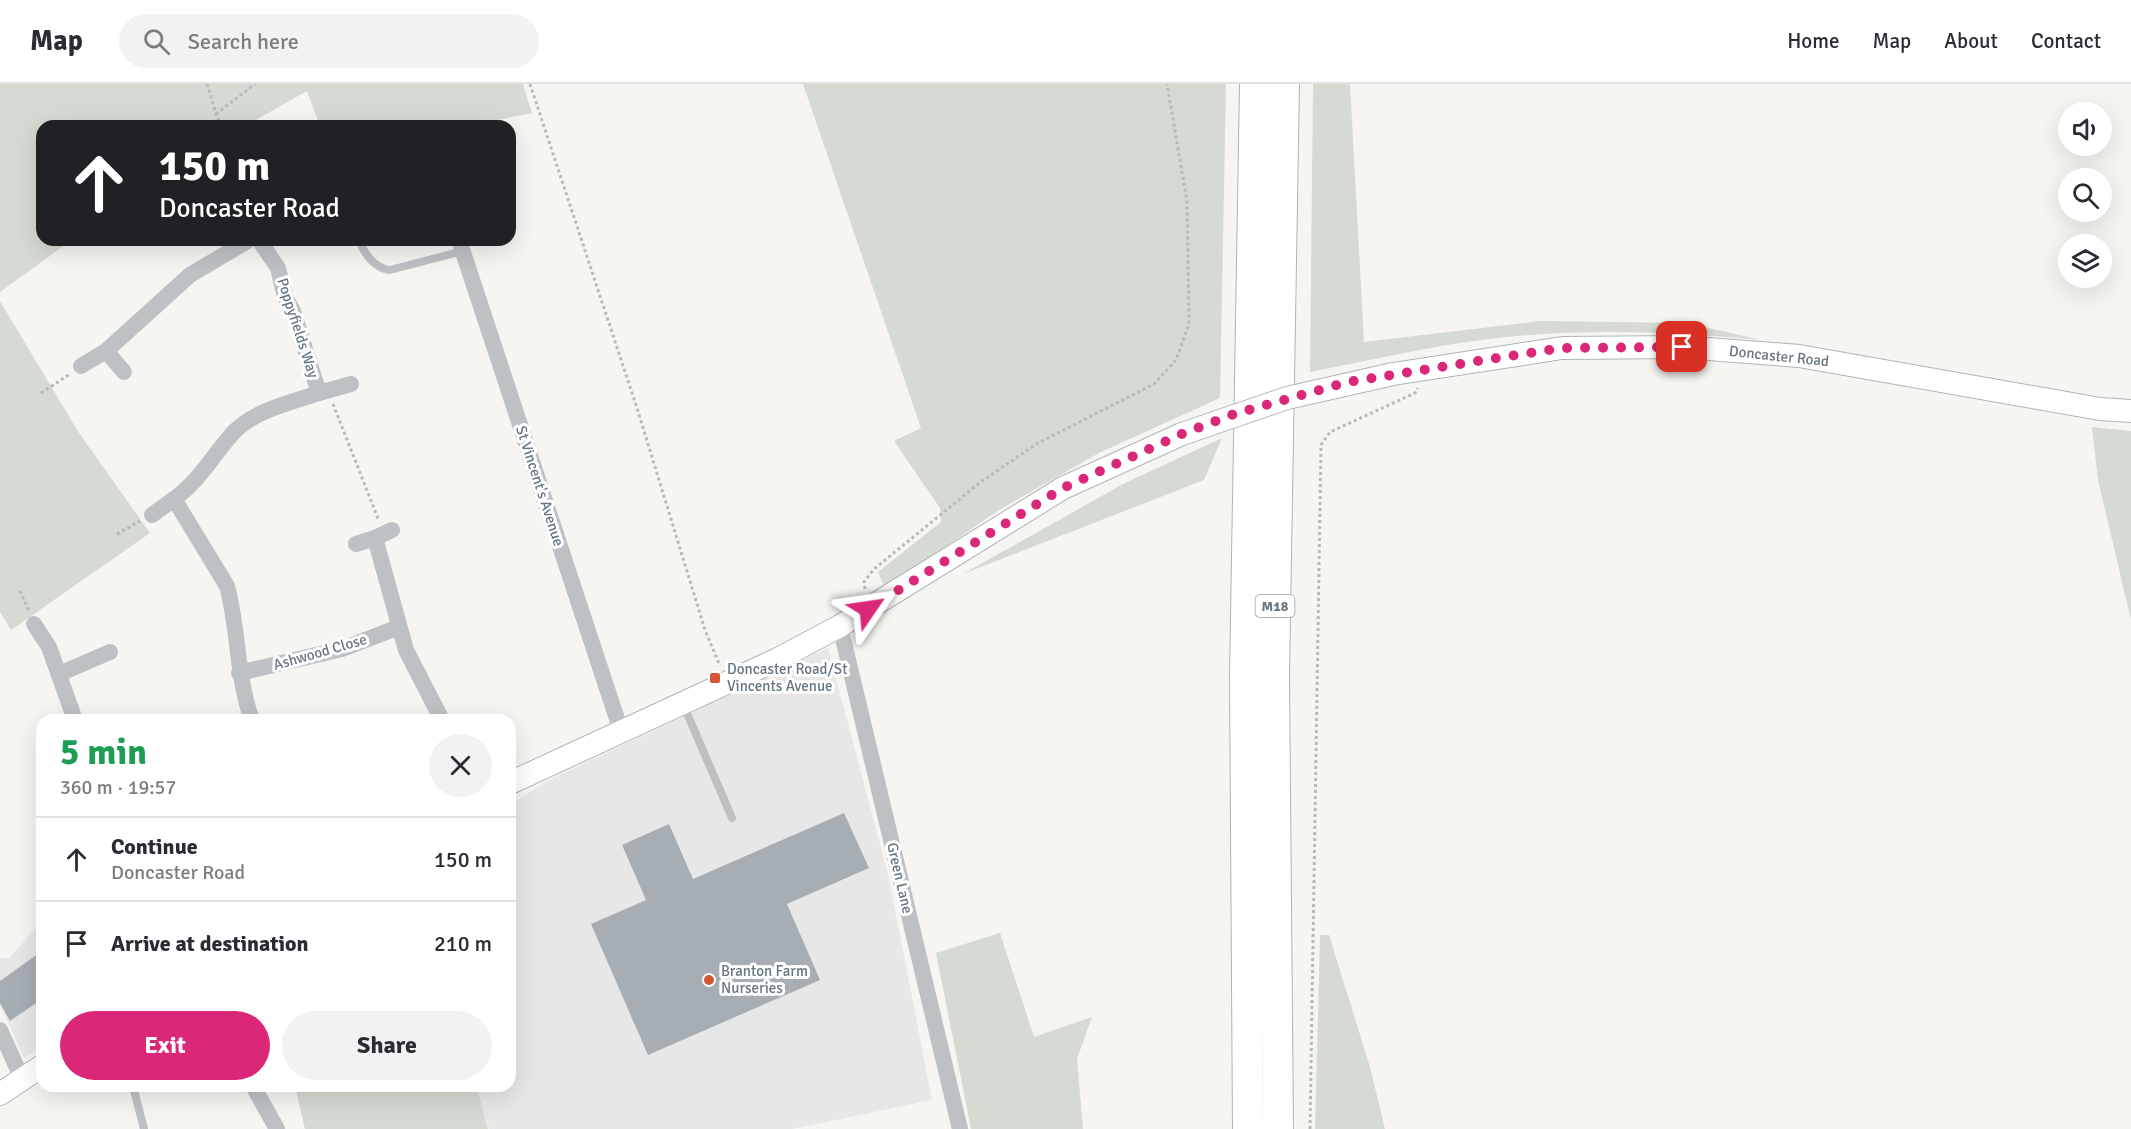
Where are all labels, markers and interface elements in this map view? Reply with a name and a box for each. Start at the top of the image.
search box [119,14,539,68]
text: Map [30,24,83,58]
icon: search [140,25,173,58]
text: Search here [188,28,299,55]
text: Home [1787,28,1840,54]
text: Map [1873,28,1911,54]
text: About [1944,28,1998,54]
text: Contact [2031,28,2101,54]
map controls [2058,102,2112,288]
button: sound [2058,102,2112,156]
text: 150 m [159,141,270,192]
icon: ahead [60,144,138,222]
button: search [2058,168,2112,222]
text: Doncaster Road [159,192,340,225]
button: layers [2058,234,2112,288]
street label: Poppyfields Way [273,276,323,380]
pin [1656,321,1707,372]
icon: arrive [1665,330,1698,363]
street label: Doncaster Road [1728,342,1830,370]
street label: St Vincent's Avenue [512,424,568,548]
position arrow [836,577,900,641]
road number: M18 [1256,595,1294,617]
street label: Ashwood Close [271,630,369,674]
place label: Doncaster Road/St Vincents Avenue [727,660,847,695]
marker: Doncaster Road/St Vincents Avenue [708,671,722,685]
text: 5 min [60,730,147,775]
button: close [429,734,492,797]
text: 360 m · 19:57 [60,775,176,800]
text: Continue [111,833,198,860]
street label: Green Lane [883,841,917,915]
icon: ahead [60,843,93,876]
text: 150 m [434,846,492,873]
text: Doncaster Road [111,860,245,885]
icon: arrive [60,927,93,960]
text: Arrive at destination [111,930,308,957]
text: 210 m [434,930,492,957]
place label: Branton Farm Nurseries [721,962,808,997]
marker: Branton Farm Nurseries [702,973,716,987]
button: Exit [60,1011,270,1080]
button: Share [282,1011,492,1080]

